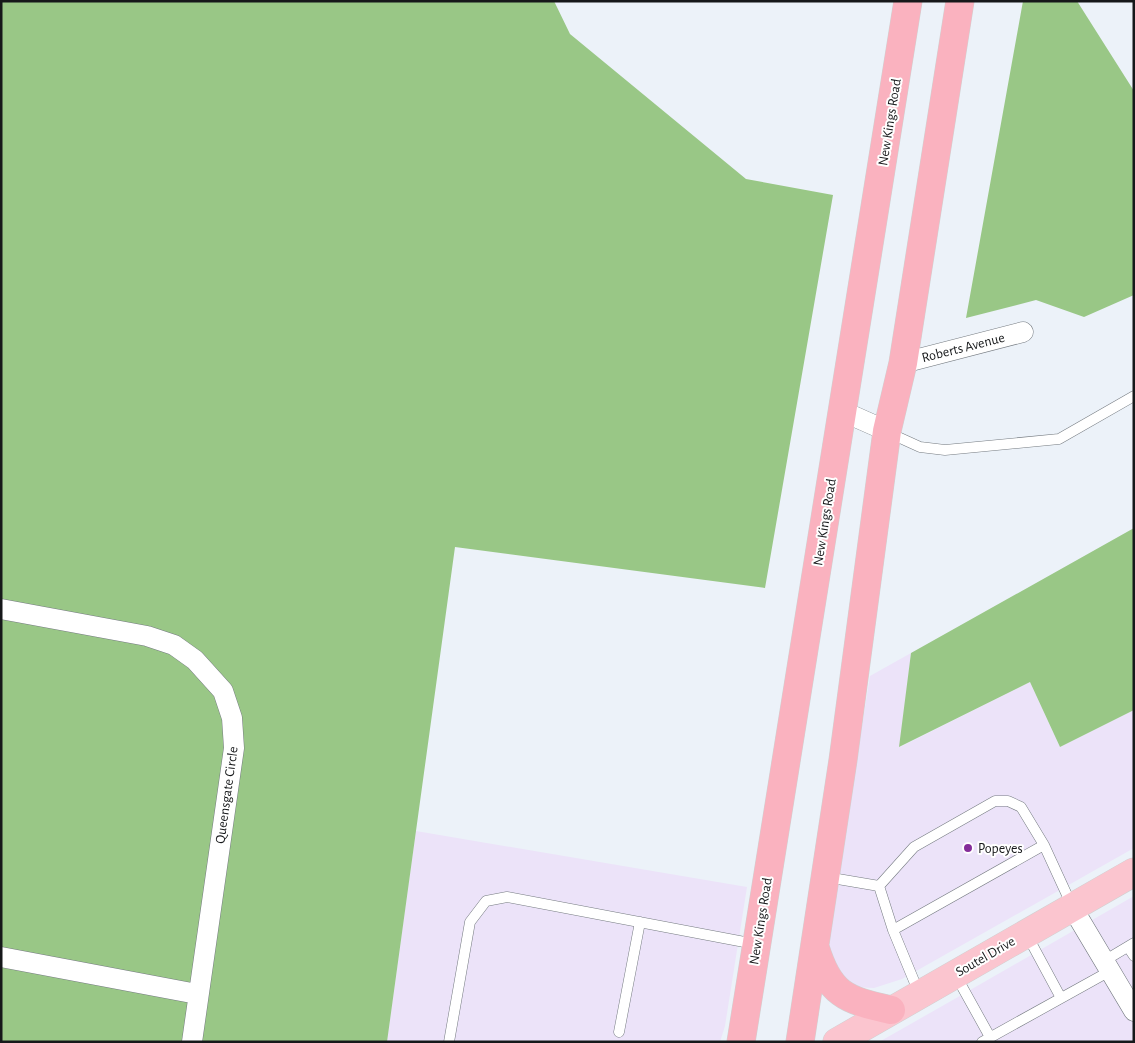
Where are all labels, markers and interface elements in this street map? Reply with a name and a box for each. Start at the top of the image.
street label: New Kings Road [876,78,904,167]
street label: Roberts Avenue [920,331,1006,365]
street label: New Kings Road [811,478,839,567]
street label: Queensgate Circle [213,746,241,845]
marker: Popeyes [962,842,974,854]
place label: Popeyes [978,842,1023,856]
street label: New Kings Road [747,877,775,966]
street label: Soutel Drive [953,934,1018,979]

